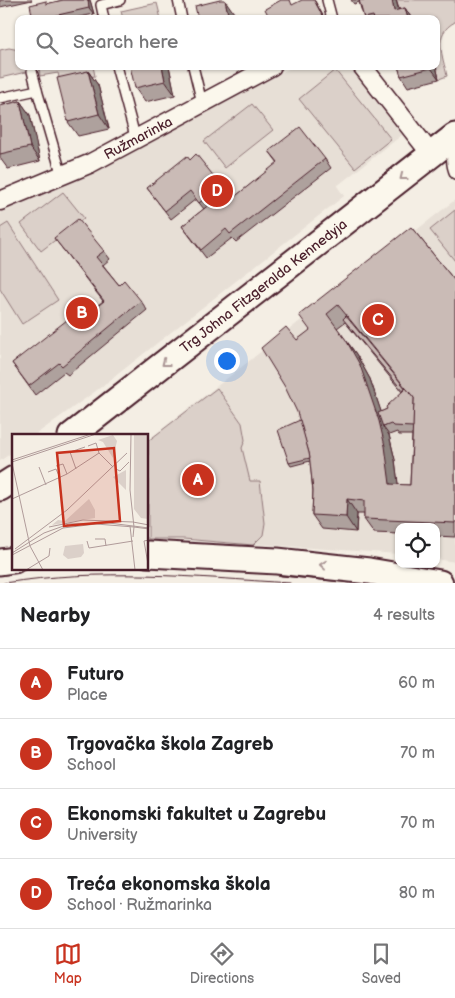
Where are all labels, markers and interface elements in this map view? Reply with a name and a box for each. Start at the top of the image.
search box [15,15,440,70]
icon: search [33,29,61,57]
text: Search here [73,31,178,54]
street label: Ružmarinka [101,113,175,163]
one-way arrow [400,171,409,179]
pin: D [201,172,233,210]
street label: Trg Johna Fitzgeralda Kennedyja [177,216,351,357]
pin: B [66,294,98,332]
pin: C [362,301,394,339]
your location [214,348,240,374]
one-way arrow [162,358,171,366]
inset map [12,434,149,570]
pin: A [182,461,214,499]
map controls [395,523,440,568]
button: locate [395,523,440,568]
one-way arrow [318,560,326,571]
text: Nearby [20,603,90,628]
text: 4 results [373,606,435,625]
text: Futuro [67,663,124,686]
text: A [31,674,41,693]
text: 60 m [398,674,435,693]
text: Place [67,686,108,705]
text: Trgovačka škola Zagreb [67,733,274,756]
text: B [30,744,42,763]
text: 70 m [400,744,435,763]
text: School [67,756,116,775]
text: Ekonomski fakultet u Zagrebu [67,803,326,826]
text: C [30,814,42,833]
text: 70 m [400,814,435,833]
text: University [67,826,138,845]
text: Treća ekonomska škola [67,873,271,896]
text: D [30,884,42,903]
text: 80 m [399,884,435,903]
text: School · Ružmarinka [67,896,212,915]
tab: Map [54,940,82,987]
tab: Directions [190,940,254,987]
tab: Saved [362,940,401,987]

